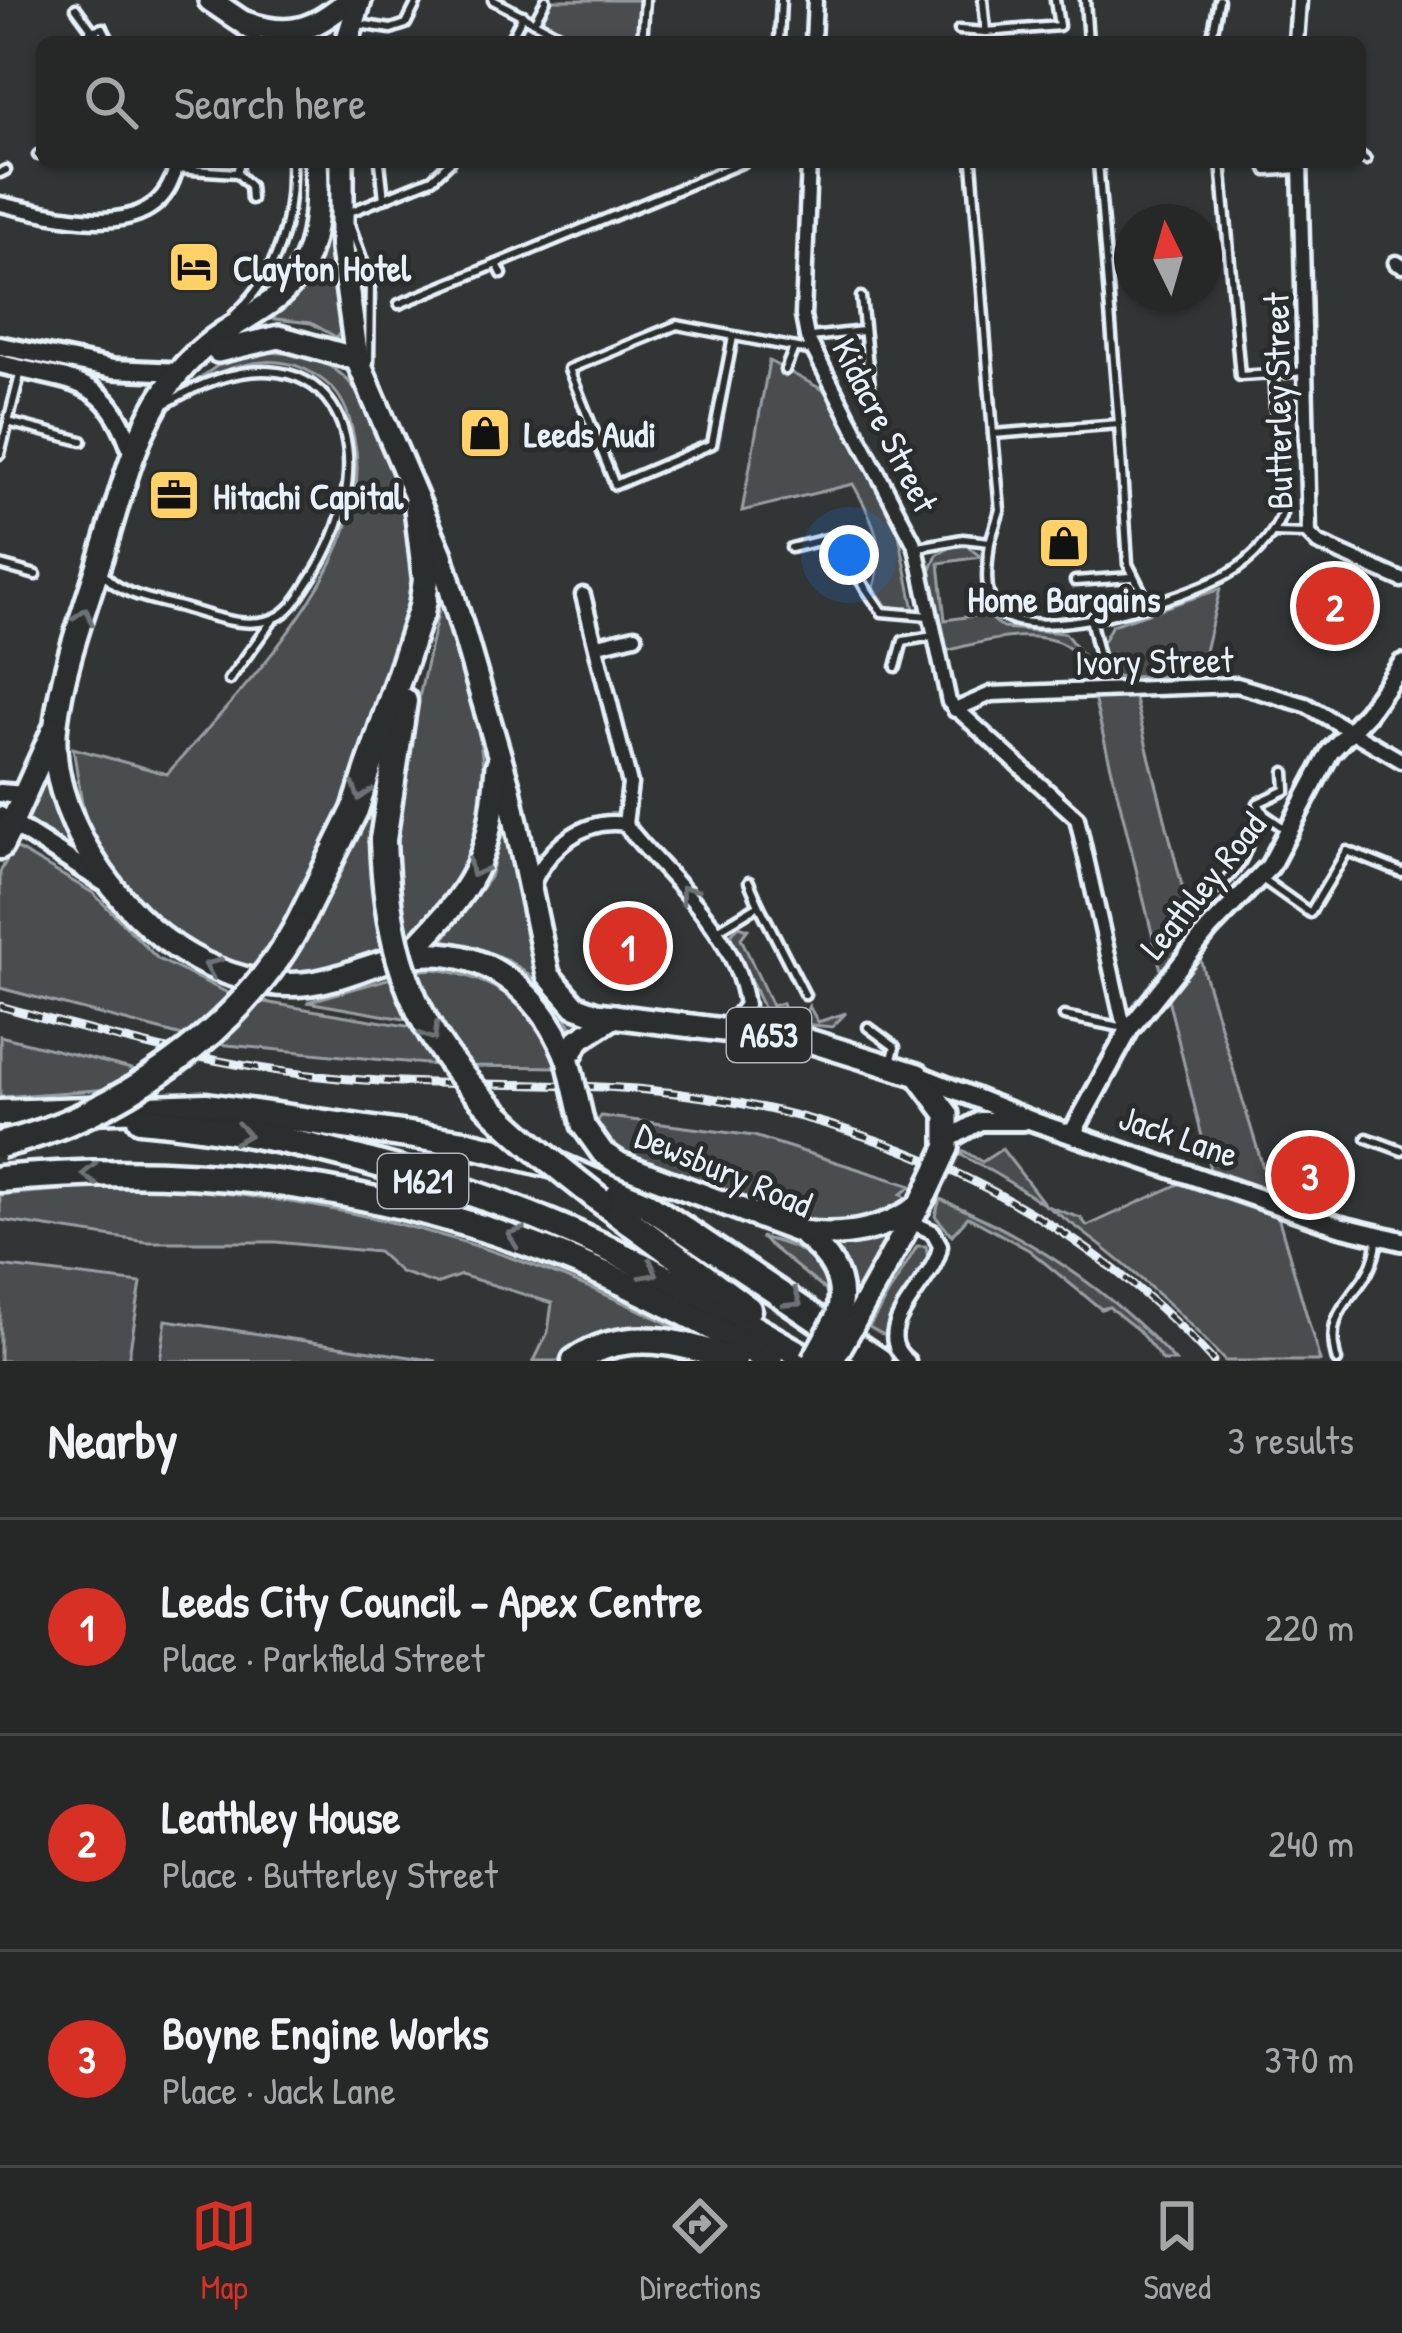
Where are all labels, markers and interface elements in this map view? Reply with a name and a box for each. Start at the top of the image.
search box [36,36,1366,168]
icon: search [78,69,144,135]
text: Search here [174,72,366,133]
north arrow [1114,204,1222,312]
hotel icon: Clayton Hotel [166,239,222,295]
place label: Clayton Hotel [233,243,412,293]
street label: Butterley Street [1251,292,1303,510]
street label: Kidacre Street [821,330,951,521]
shop icon: Leeds Audi [457,405,513,461]
place label: Leeds Audi [524,409,656,458]
office icon: Hitachi Capital [146,467,202,523]
place label: Hitachi Capital [213,471,405,521]
shop icon: Home Bargains [1036,515,1092,571]
your location [819,525,879,585]
pin: 2 [1296,561,1374,651]
place label: Home Bargains [968,574,1161,624]
one-way arrow [70,606,95,627]
street label: Ivory Street [1074,634,1234,686]
one-way arrow [350,781,375,802]
street label: Leathley Road [1128,801,1276,969]
one-way arrow [467,857,491,878]
one-way arrow [680,885,702,907]
pin: 1 [589,901,667,991]
one-way arrow [203,957,225,981]
road number: A653 [727,1008,811,1062]
one-way arrow [417,1019,439,1041]
street label: Jack Lane [1113,1092,1245,1178]
street label: Dewsbury Road [628,1110,820,1228]
one-way arrow [232,1121,252,1146]
pin: 3 [1271,1130,1349,1220]
road number: M621 [378,1154,468,1208]
one-way arrow [80,1160,99,1186]
one-way arrow [505,1226,526,1250]
one-way arrow [638,1257,659,1280]
one-way arrow [781,1286,803,1308]
text: Nearby [48,1405,178,1474]
text: 3 results [1228,1413,1354,1466]
text: Leeds City Council - Apex Centre [162,1570,702,1631]
text: 1 [80,1600,94,1653]
text: 220 m [1265,1600,1354,1653]
text: Place · Parkfield Street [162,1631,485,1684]
text: Leathley House [162,1786,400,1847]
text: 2 [78,1816,96,1869]
text: 240 m [1268,1816,1354,1869]
text: Place · Butterley Street [162,1847,498,1900]
text: Boyne Engine Works [162,2002,489,2063]
text: 3 [78,2032,96,2085]
text: 370 m [1264,2032,1354,2085]
text: Place · Jack Lane [162,2063,396,2116]
tab: Map [191,2193,257,2309]
tab: Directions [640,2193,761,2309]
tab: Saved [1143,2193,1211,2309]

